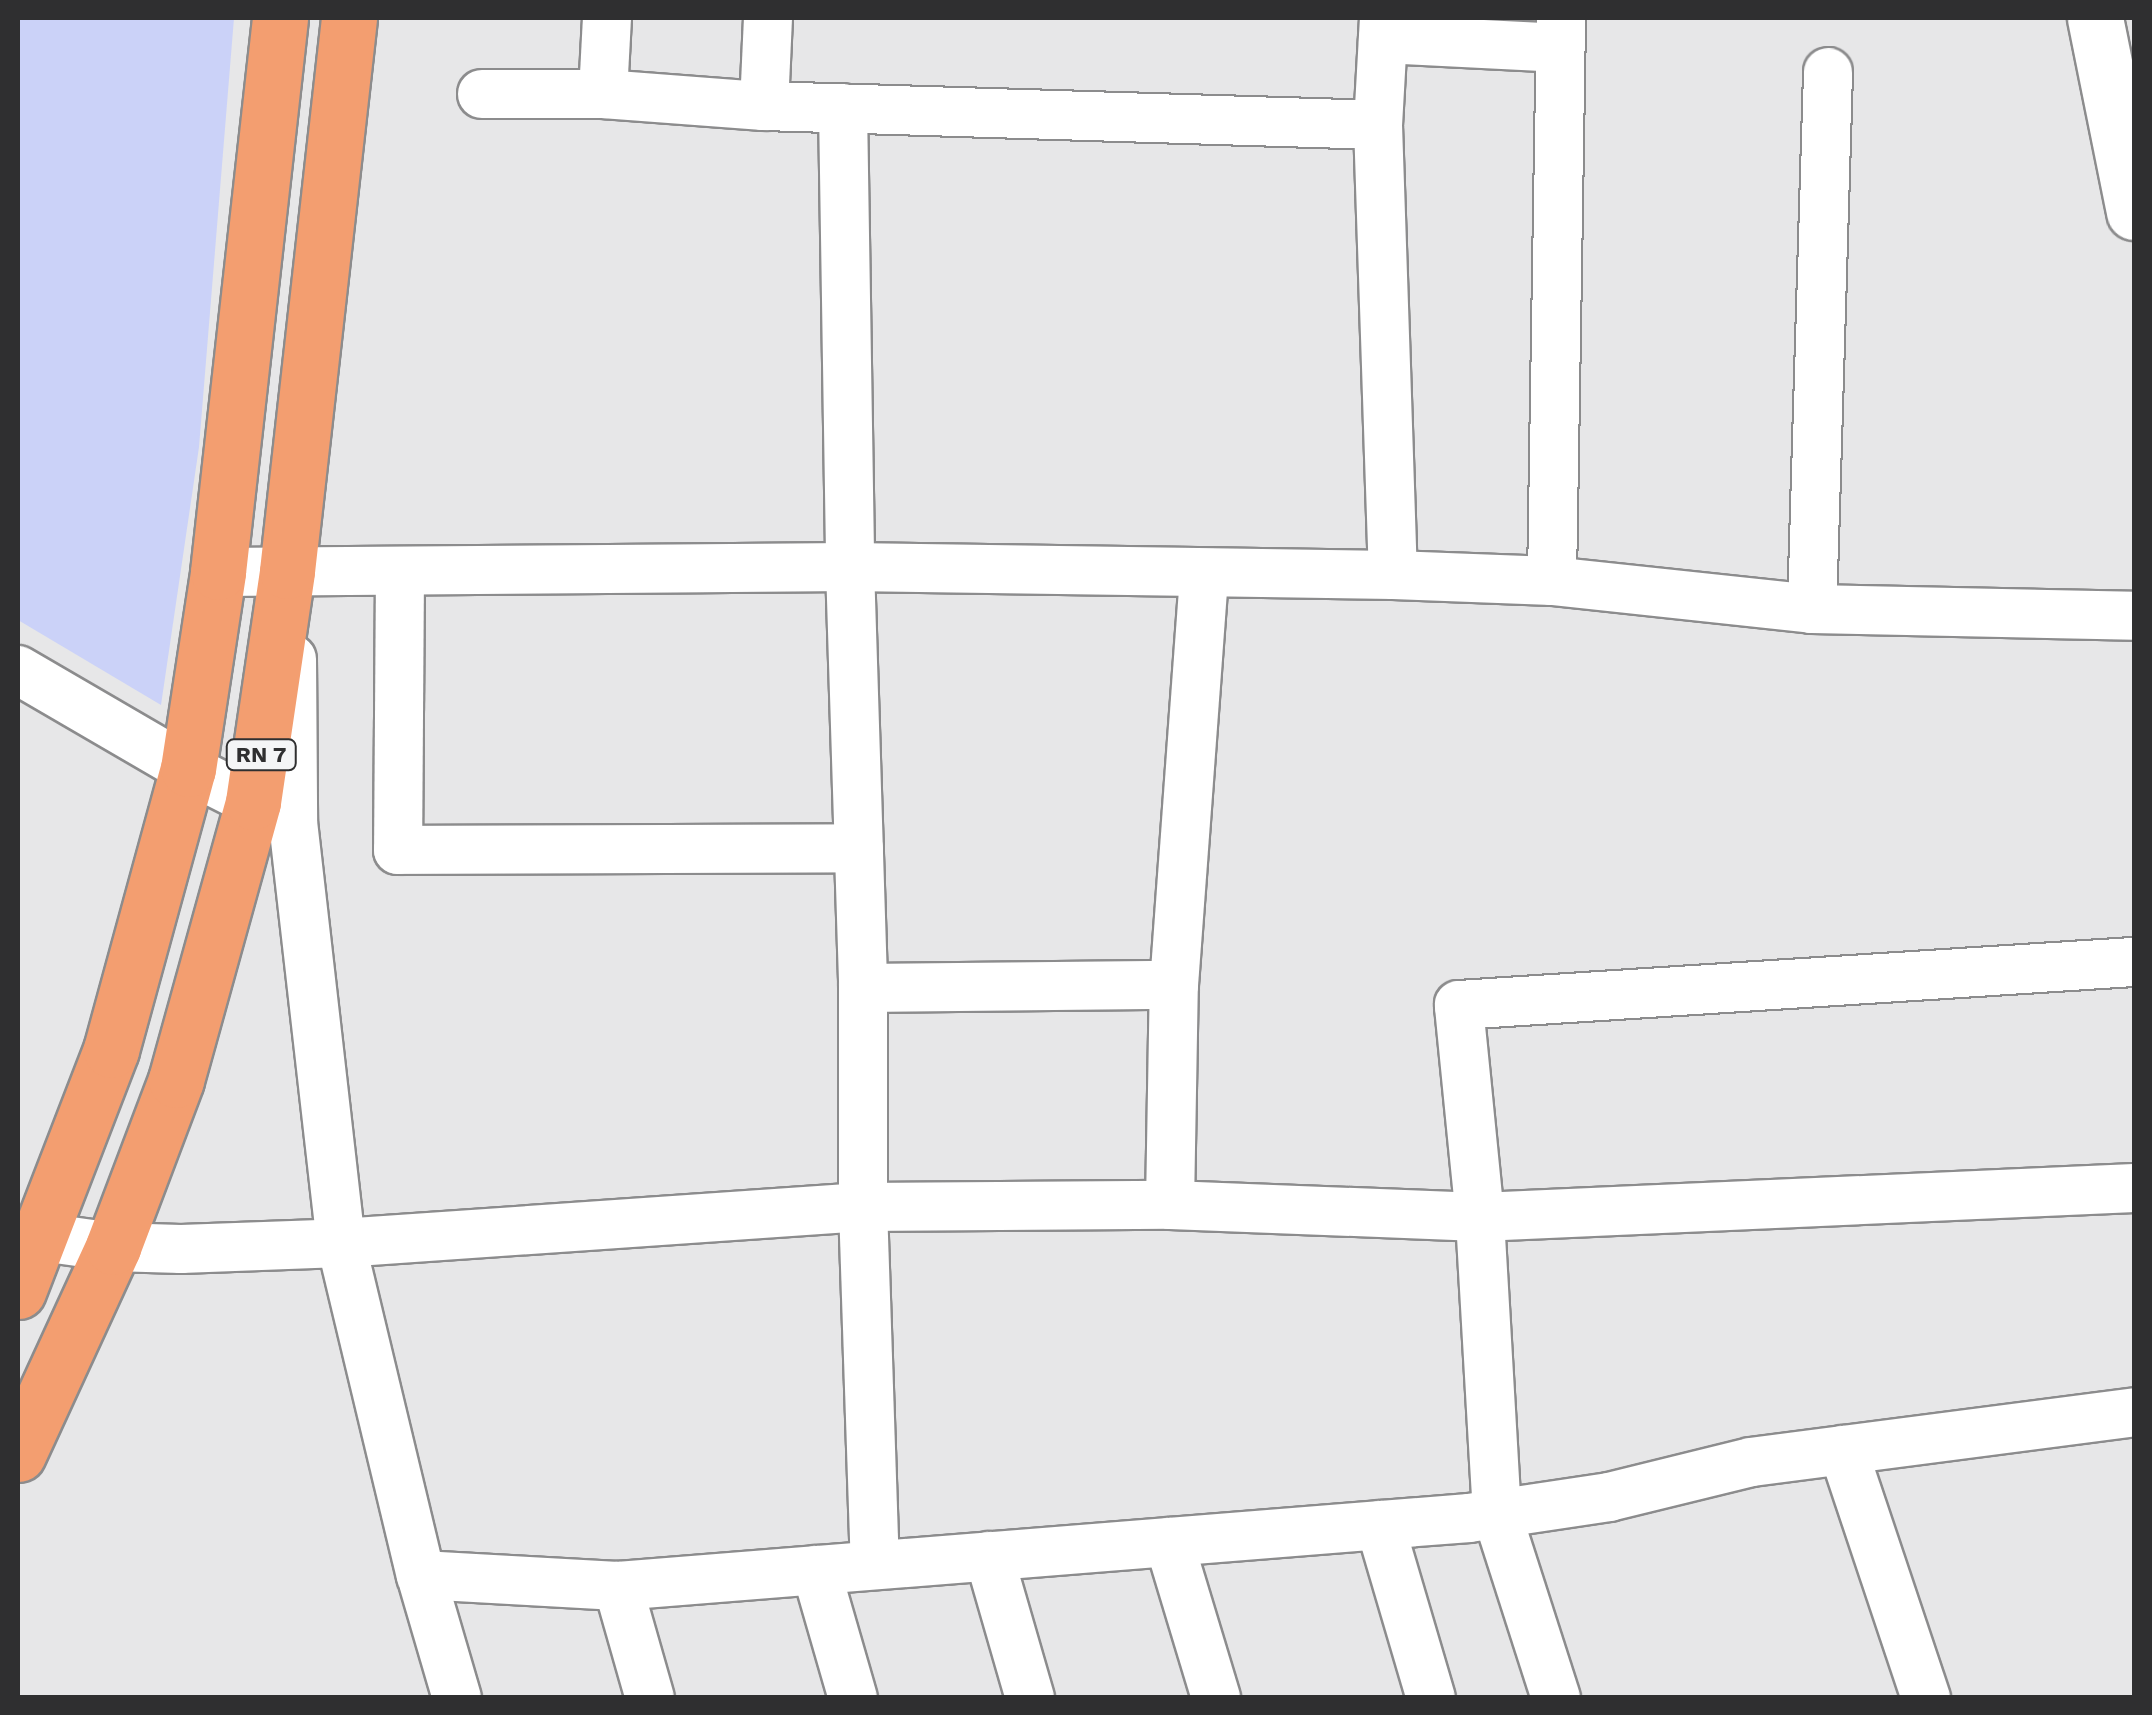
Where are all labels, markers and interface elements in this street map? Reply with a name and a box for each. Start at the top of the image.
road number: RN 7 [224,738,298,772]

